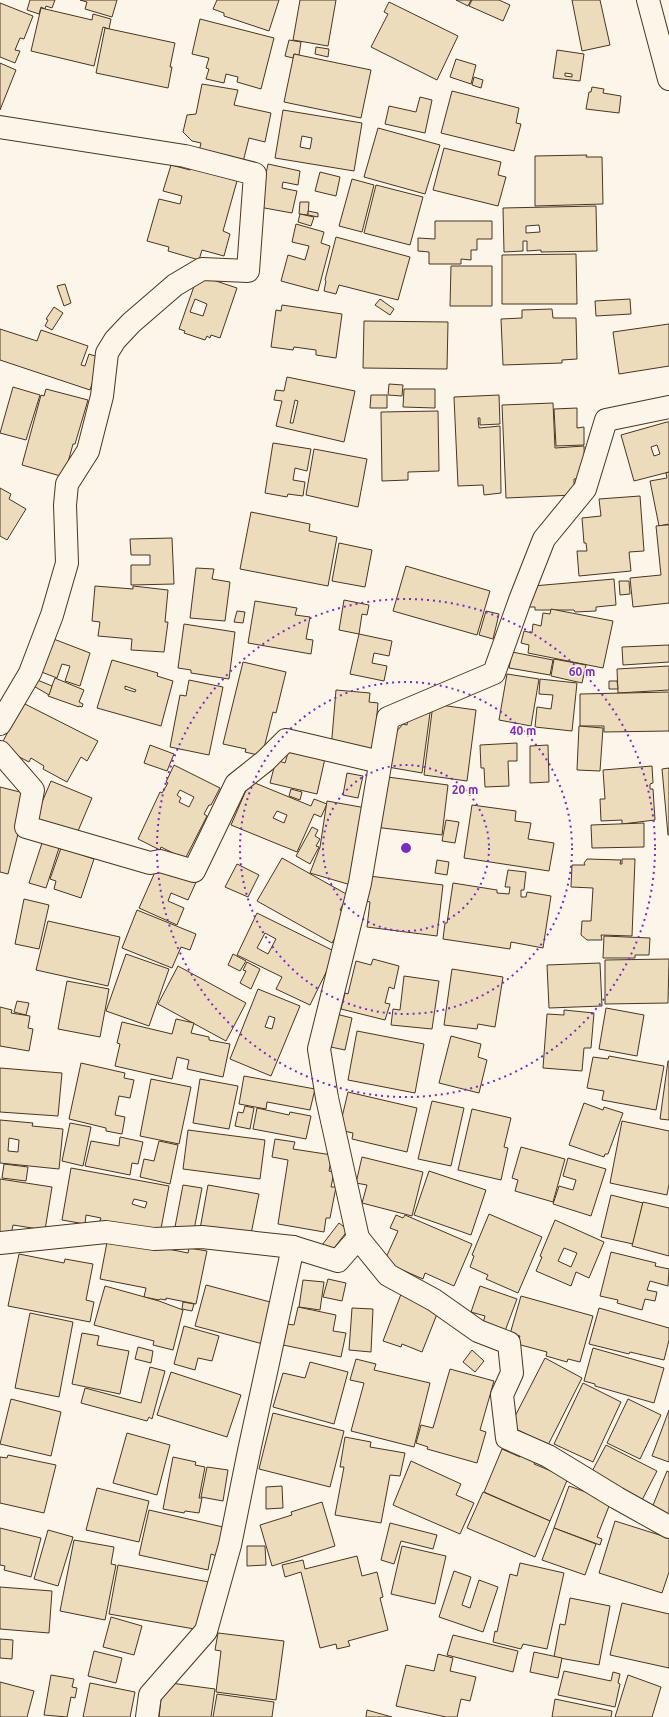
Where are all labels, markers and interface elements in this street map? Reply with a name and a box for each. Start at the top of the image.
text: 60 m [569,665,595,678]
text: 40 m [510,724,536,737]
text: 20 m [452,783,478,796]
centre of rings [399,841,413,855]

